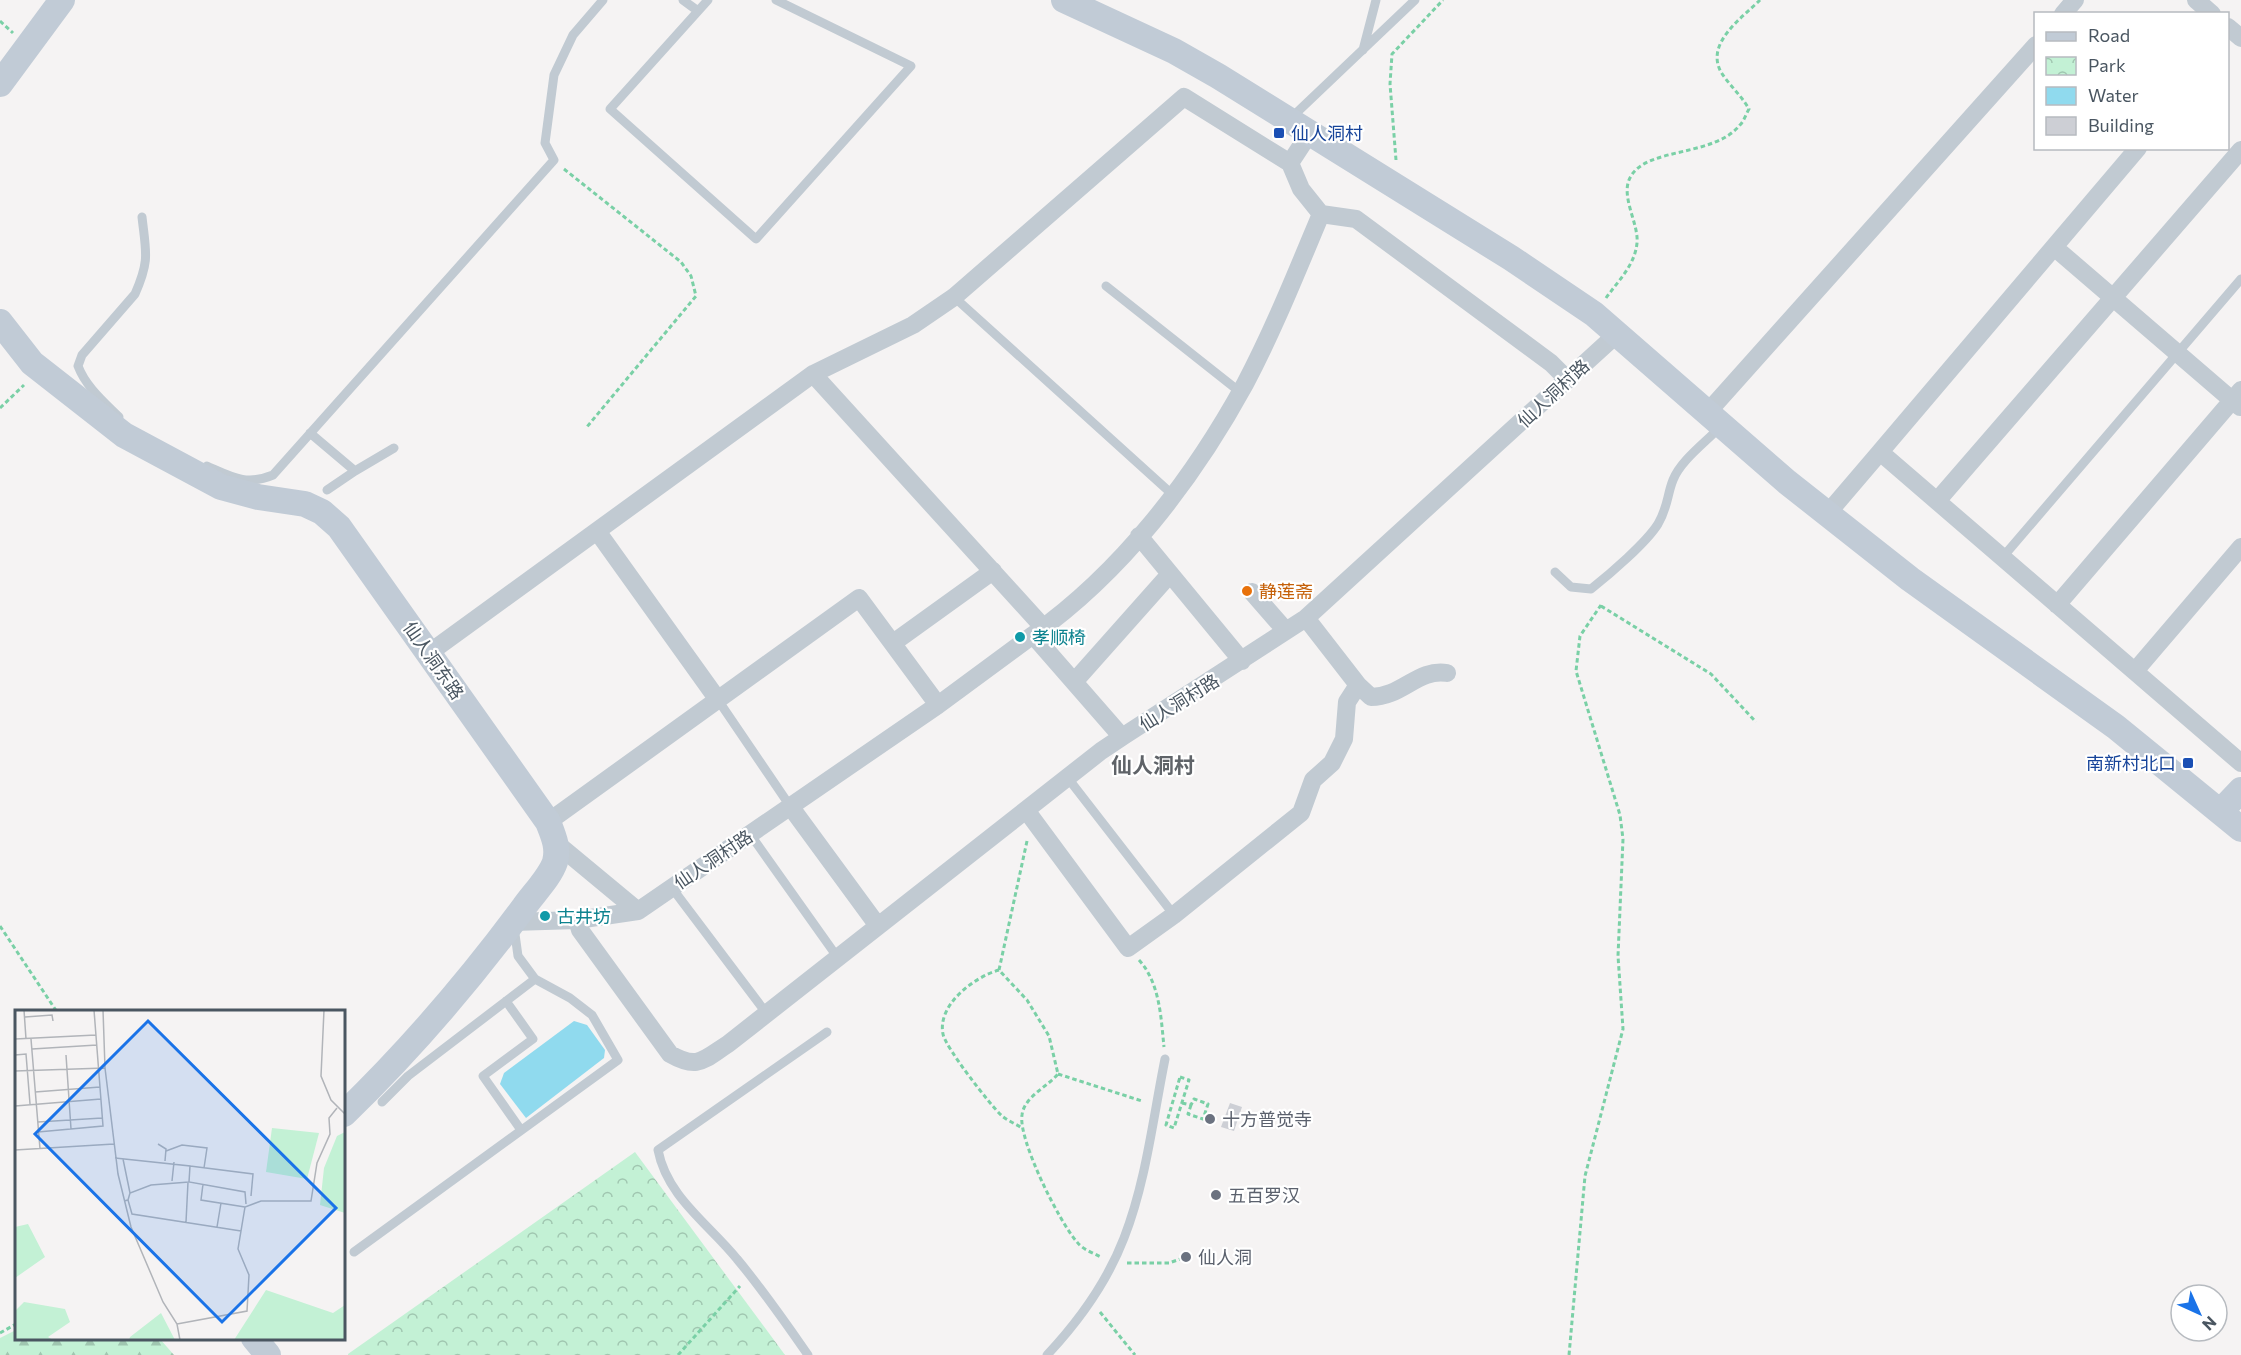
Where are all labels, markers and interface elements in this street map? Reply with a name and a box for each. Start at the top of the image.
legend [2034,12,2229,150]
text: Road [2088,24,2130,46]
text: Park [2088,54,2126,76]
text: Water [2088,84,2139,106]
text: Building [2088,114,2154,136]
place label: 仙人洞村 [1291,122,1363,144]
marker: 仙人洞村 [1272,126,1286,140]
street label: 仙人洞村路 [1513,354,1593,432]
place label: 静莲斋 [1259,580,1313,602]
marker: 静莲斋 [1240,584,1254,598]
street label: 仙人洞东路 [399,617,469,703]
place label: 孝顺椅 [1032,626,1086,648]
marker: 孝顺椅 [1013,630,1027,644]
street label: 仙人洞村路 [1135,669,1223,735]
district label: 仙人洞村 [1111,752,1195,777]
place label: 南新村北口 [2086,752,2176,774]
marker: 南新村北口 [2181,756,2195,770]
street label: 仙人洞村路 [670,825,756,893]
place label: 古井坊 [557,905,611,927]
marker: 古井坊 [538,909,552,923]
inset map [15,1010,345,1340]
place label: 十方普觉寺 [1222,1108,1312,1130]
marker: 十方普觉寺 [1203,1112,1217,1126]
place label: 五百罗汉 [1228,1184,1300,1206]
marker: 五百罗汉 [1209,1188,1223,1202]
place label: 仙人洞 [1198,1246,1252,1268]
marker: 仙人洞 [1179,1250,1193,1264]
north arrow [2169,1283,2229,1343]
text: N [2199,1313,2221,1335]

